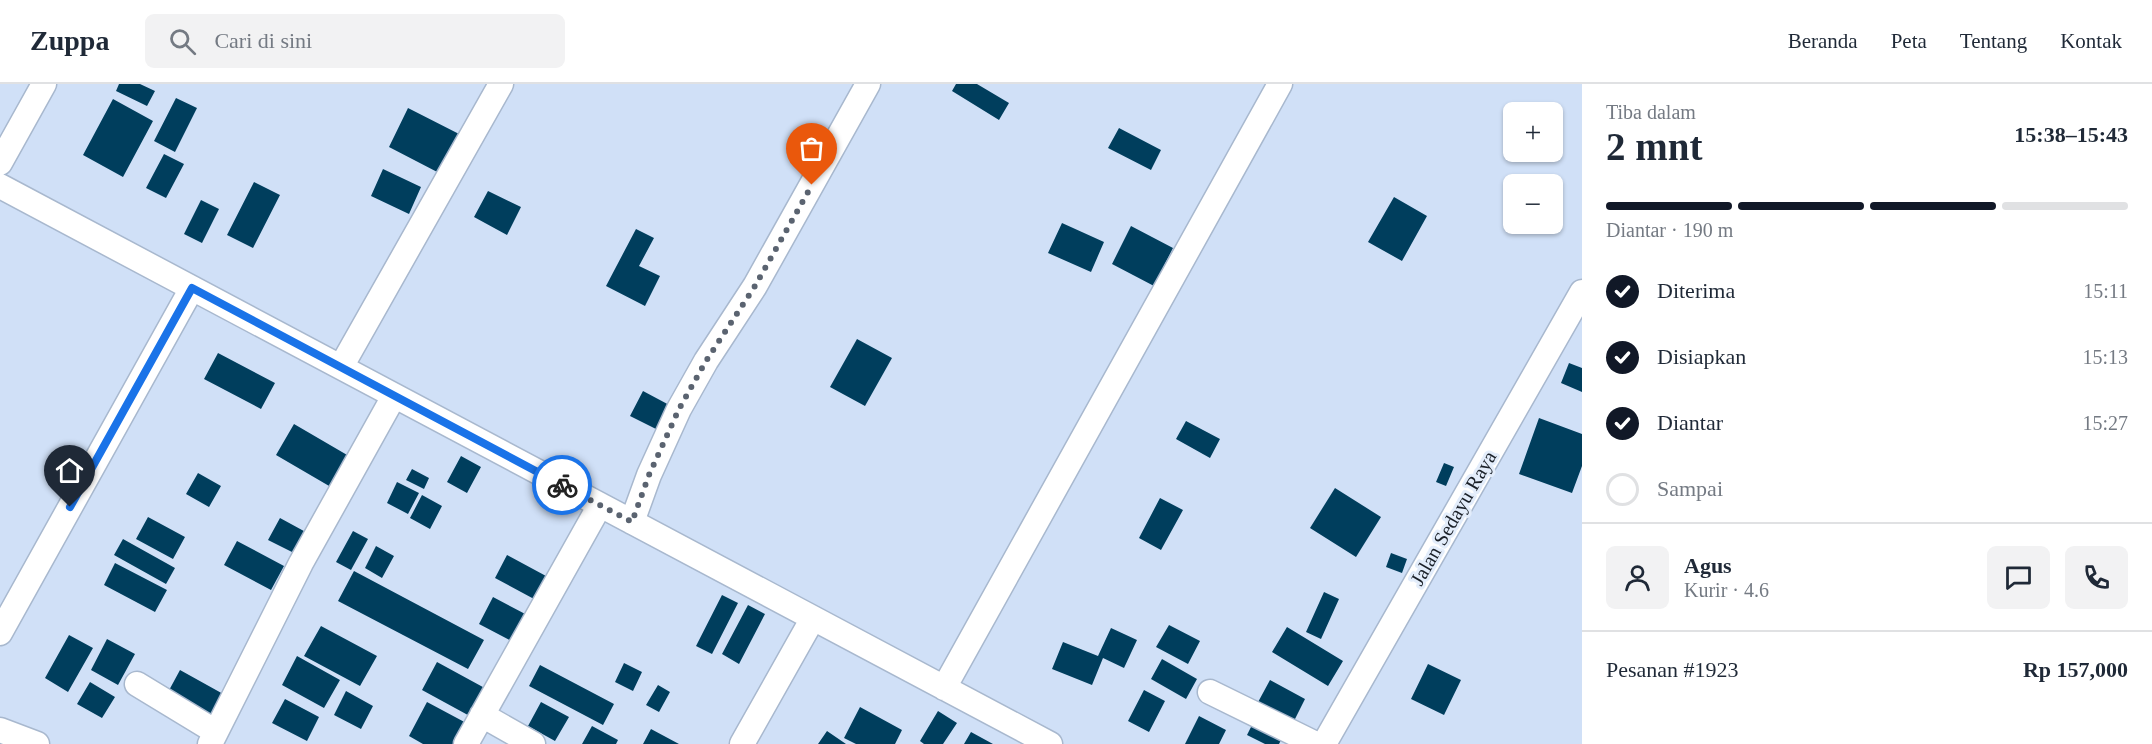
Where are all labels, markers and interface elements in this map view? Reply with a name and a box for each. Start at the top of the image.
search box [145,14,565,68]
text: Zuppa [30,25,109,56]
icon: search [166,25,199,58]
text: Cari di sini [214,28,312,53]
text: Beranda [1788,29,1858,53]
text: Peta [1891,29,1927,53]
text: Tentang [1960,29,2027,53]
text: Kontak [2060,29,2122,53]
text: Tiba dalam [1606,101,1696,123]
map controls [1503,102,1563,234]
button: + [1503,102,1563,162]
text: 15:38–15:43 [2014,122,2128,147]
pin [786,123,837,185]
text: 2 mnt [1606,125,1702,168]
icon: bag [795,132,828,165]
button: − [1503,174,1563,234]
text: Diantar · 190 m [1606,219,1733,241]
icon: check [1606,275,1639,308]
text: Diterima [1657,278,1735,303]
text: 15:11 [2083,280,2128,302]
icon: check [1606,341,1639,374]
text: Disiapkan [1657,344,1746,369]
text: 15:13 [2082,346,2128,368]
icon: check [1606,407,1639,440]
text: Diantar [1657,410,1723,435]
text: 15:27 [2082,412,2128,434]
pin [44,445,95,507]
street label: Jalan Sedayu Raya [1406,447,1501,589]
icon: home [53,454,86,487]
courier [532,455,592,515]
icon: bike [546,469,579,502]
text: Sampai [1657,476,1723,501]
button: person [1606,546,1669,609]
button: chat [1987,546,2050,609]
button: phone [2065,546,2128,609]
text: Agus [1684,553,1732,578]
text: Kurir · 4.6 [1684,579,1769,601]
text: Pesanan #1923 [1606,657,1739,682]
text: Rp 157,000 [2023,657,2128,682]

